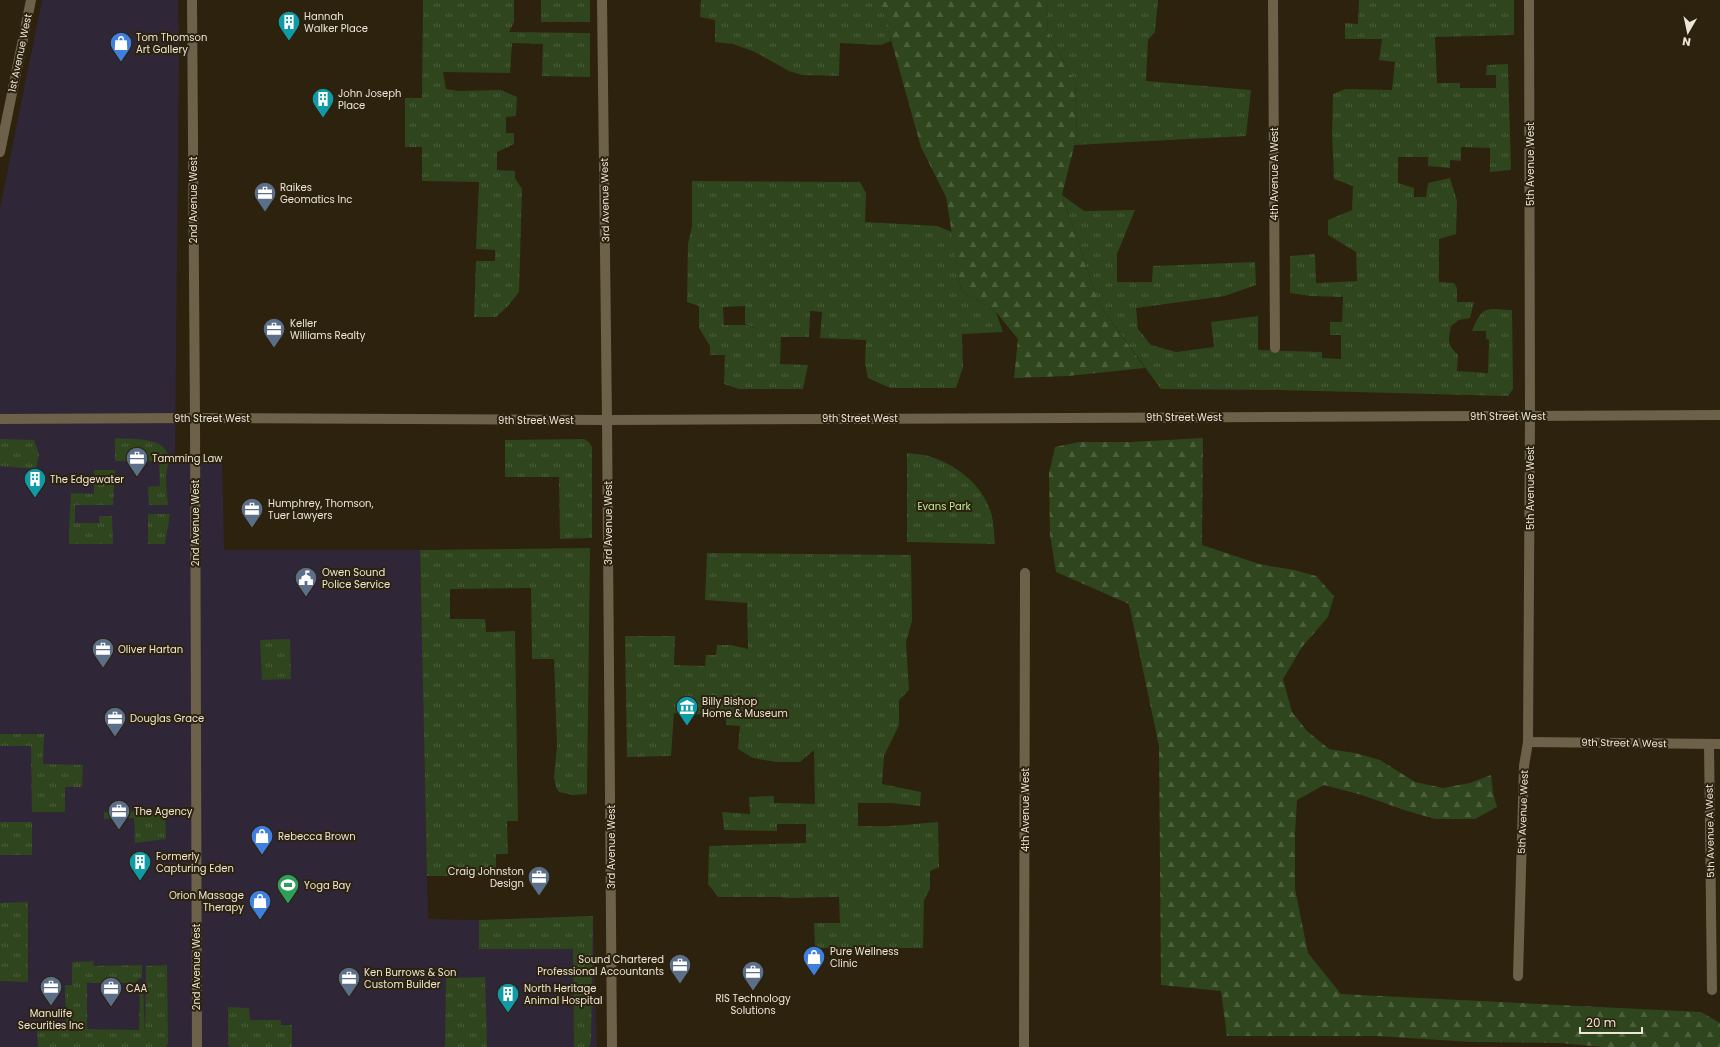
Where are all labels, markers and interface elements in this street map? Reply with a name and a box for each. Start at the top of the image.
building icon: Hannah Walker Place [276,9,302,42]
place label: Hannah Walker Place [304,9,368,36]
street label: 1st Avenue West [4,12,36,94]
north arrow [1668,12,1708,52]
shop icon: Tom Thomson Art Gallery [108,30,134,63]
place label: Tom Thomson Art Gallery [136,30,207,57]
text: N [1681,33,1692,50]
building icon: John Joseph Place [310,86,336,119]
place label: John Joseph Place [338,86,401,113]
street label: 5th Avenue West [1523,122,1538,206]
street label: 4th Avenue A West [1267,127,1282,221]
street label: 2nd Avenue West [186,156,201,243]
street label: 3rd Avenue West [597,157,613,242]
office icon: Raikes Geomatics Inc [252,180,278,213]
place label: Raikes Geomatics Inc [280,180,352,207]
office icon: Keller Williams Realty [261,316,287,349]
place label: Keller Williams Realty [290,316,366,343]
street label: 9th Street West [1470,409,1546,424]
street label: 9th Street West [1146,410,1222,425]
street label: 9th Street West [174,411,250,426]
street label: 9th Street West [822,411,898,426]
street label: 9th Street West [498,413,574,428]
office icon: Tamming Law [124,445,150,478]
street label: 5th Avenue West [1523,446,1538,530]
place label: Tamming Law [152,451,223,466]
building icon: The Edgewater [22,466,48,499]
place label: The Edgewater [50,472,124,487]
street label: 2nd Avenue West [188,479,203,566]
street label: 3rd Avenue West [601,481,616,565]
office icon: Humphrey, Thomson, Tuer Lawyers [239,496,265,529]
place label: Humphrey, Thomson, Tuer Lawyers [268,496,374,523]
park label: Evans Park [917,499,971,514]
public building icon: Owen Sound Police Service [293,565,319,598]
place label: Owen Sound Police Service [322,565,390,592]
office icon: Oliver Hartan [90,636,116,669]
place label: Oliver Hartan [118,642,183,657]
museum icon: Billy Bishop Home & Museum [674,694,700,727]
place label: Billy Bishop Home & Museum [702,694,788,721]
office icon: Douglas Grace [102,705,128,738]
place label: Douglas Grace [130,711,204,726]
street label: 9th Street A West [1581,735,1667,751]
street label: 4th Avenue West [1018,768,1033,852]
street label: 5th Avenue West [1514,769,1532,854]
street label: 5th Avenue A West [1702,784,1718,878]
office icon: The Agency [106,798,132,831]
place label: The Agency [134,804,193,819]
street label: 3rd Avenue West [604,805,619,889]
shop icon: Rebecca Brown [249,823,275,856]
place label: Rebecca Brown [278,829,356,844]
building icon: Formerly Capturing Eden [127,849,153,882]
place label: Formerly Capturing Eden [156,849,234,876]
place label: Craig Johnston Design [448,864,524,891]
office icon: Craig Johnston Design [526,864,552,897]
sports icon: Yoga Bay [275,872,301,905]
place label: Yoga Bay [304,878,351,893]
place label: Orion Massage Therapy [169,888,244,915]
shop icon: Orion Massage Therapy [247,888,273,921]
street label: 2nd Avenue West [189,923,204,1010]
shop icon: Pure Wellness Clinic [801,944,827,977]
place label: Pure Wellness Clinic [830,944,899,971]
place label: Sound Chartered Professional Accountants [537,952,664,979]
office icon: Sound Chartered Professional Accountants [667,952,693,985]
office icon: RIS Technology Solutions [740,959,766,992]
office icon: Ken Burrows & Son Custom Builder [336,965,362,998]
place label: Ken Burrows & Son Custom Builder [364,965,456,992]
office icon: Manulife Securities Inc [38,974,64,1007]
office icon: CAA [98,975,124,1008]
place label: CAA [126,981,147,996]
building icon: North Heritage Animal Hospital [495,981,521,1014]
place label: North Heritage Animal Hospital [524,981,602,1008]
place label: RIS Technology Solutions [715,991,791,1018]
place label: Manulife Securities Inc [18,1006,84,1033]
scale bar [1580,1009,1642,1035]
text: 20 m [1586,1014,1616,1031]

